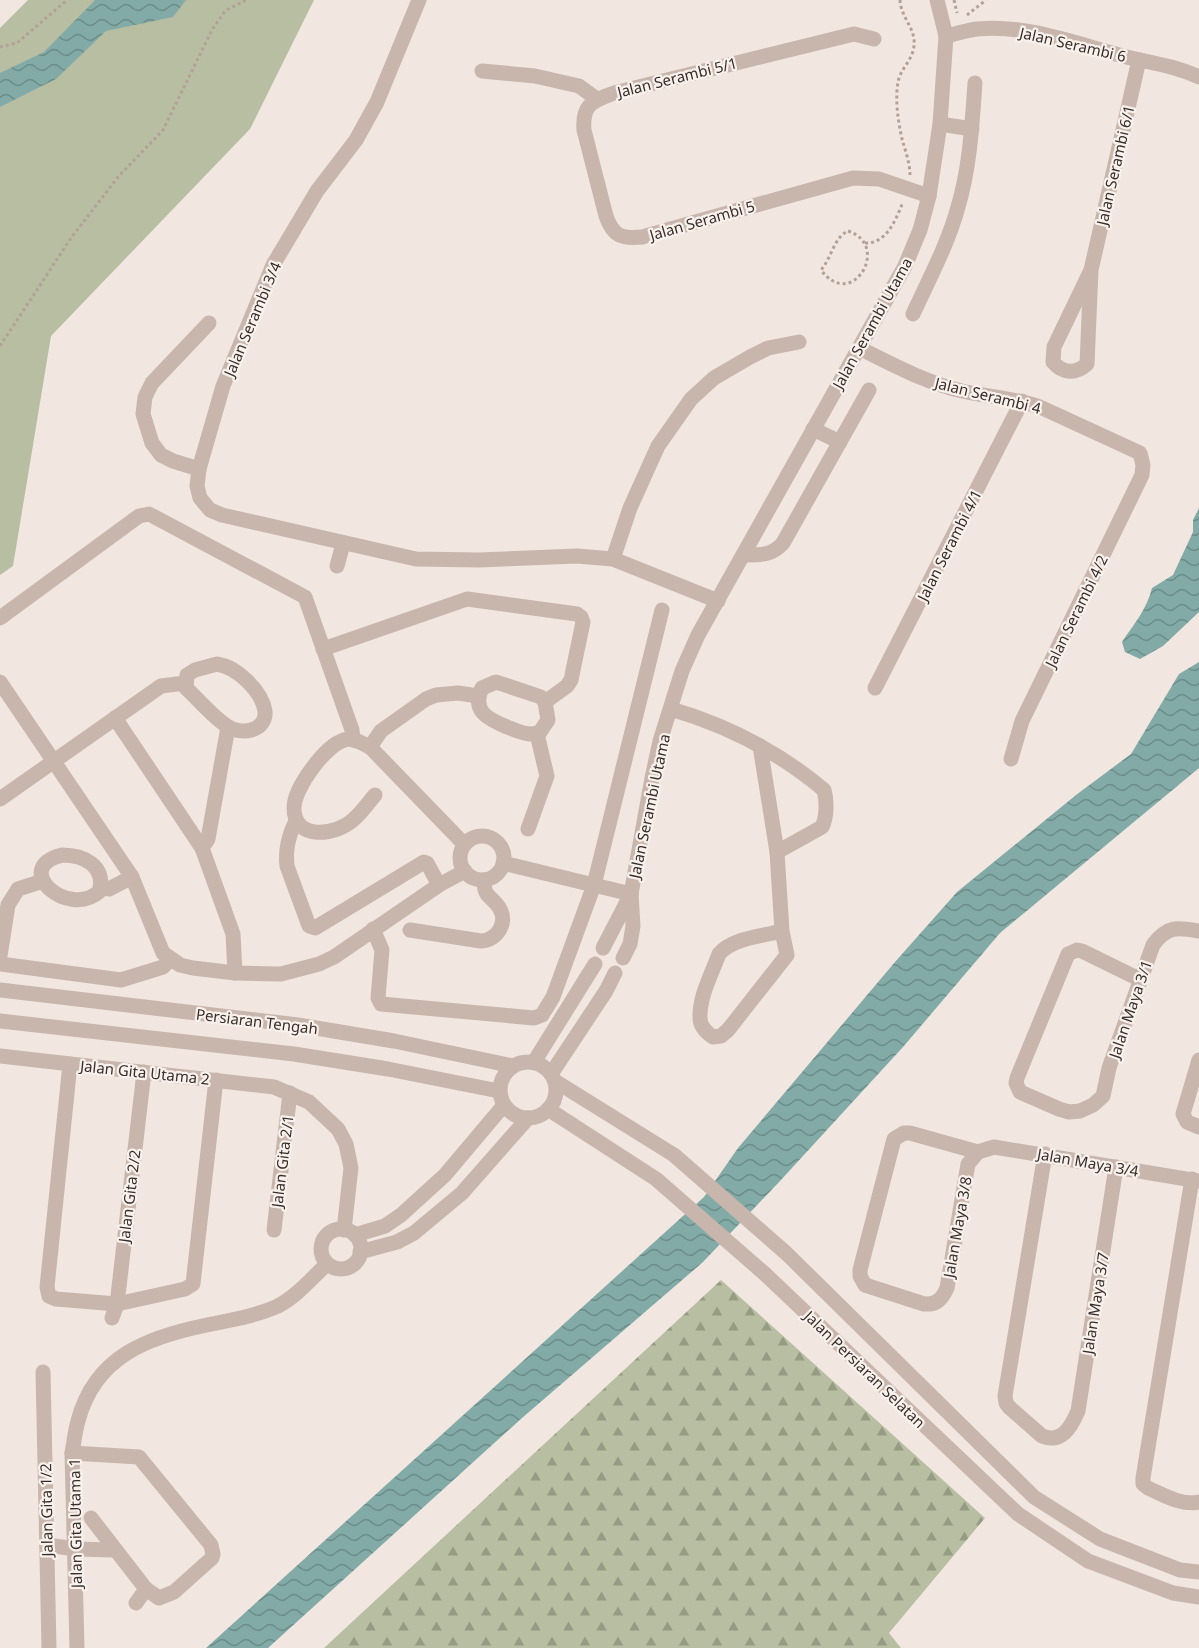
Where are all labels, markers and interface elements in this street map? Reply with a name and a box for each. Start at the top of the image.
street label: Jalan Serambi 6 [1016,22,1128,66]
street label: Jalan Serambi 5/1 [613,52,739,102]
street label: Jalan Serambi 6/1 [1091,103,1139,229]
street label: Jalan Serambi 5 [645,195,757,245]
street label: Jalan Serambi Utama [827,254,916,394]
street label: Jalan Serambi 3/4 [218,258,285,381]
street label: Jalan Serambi 4 [931,372,1043,418]
street label: Jalan Serambi 4/1 [911,486,986,606]
street label: Jalan Serambi 4/2 [1039,551,1112,672]
street label: Jalan Serambi Utama [623,732,674,882]
street label: Jalan Maya 3/1 [1103,957,1156,1063]
street label: Persiaran Tengah [195,1004,319,1038]
street label: Jalan Gita Utama 2 [77,1055,211,1089]
street label: Jalan Gita 2/1 [266,1114,298,1210]
street label: Jalan Maya 3/4 [1034,1143,1141,1181]
street label: Jalan Gita 2/2 [113,1149,145,1245]
street label: Jalan Maya 3/8 [938,1175,976,1281]
street label: Jalan Maya 3/7 [1077,1251,1113,1357]
street label: Jalan Persiaran Selatan [799,1305,930,1432]
street label: Jalan Gita Utama 1 [64,1458,86,1590]
street label: Jalan Gita 1/2 [35,1463,57,1559]

